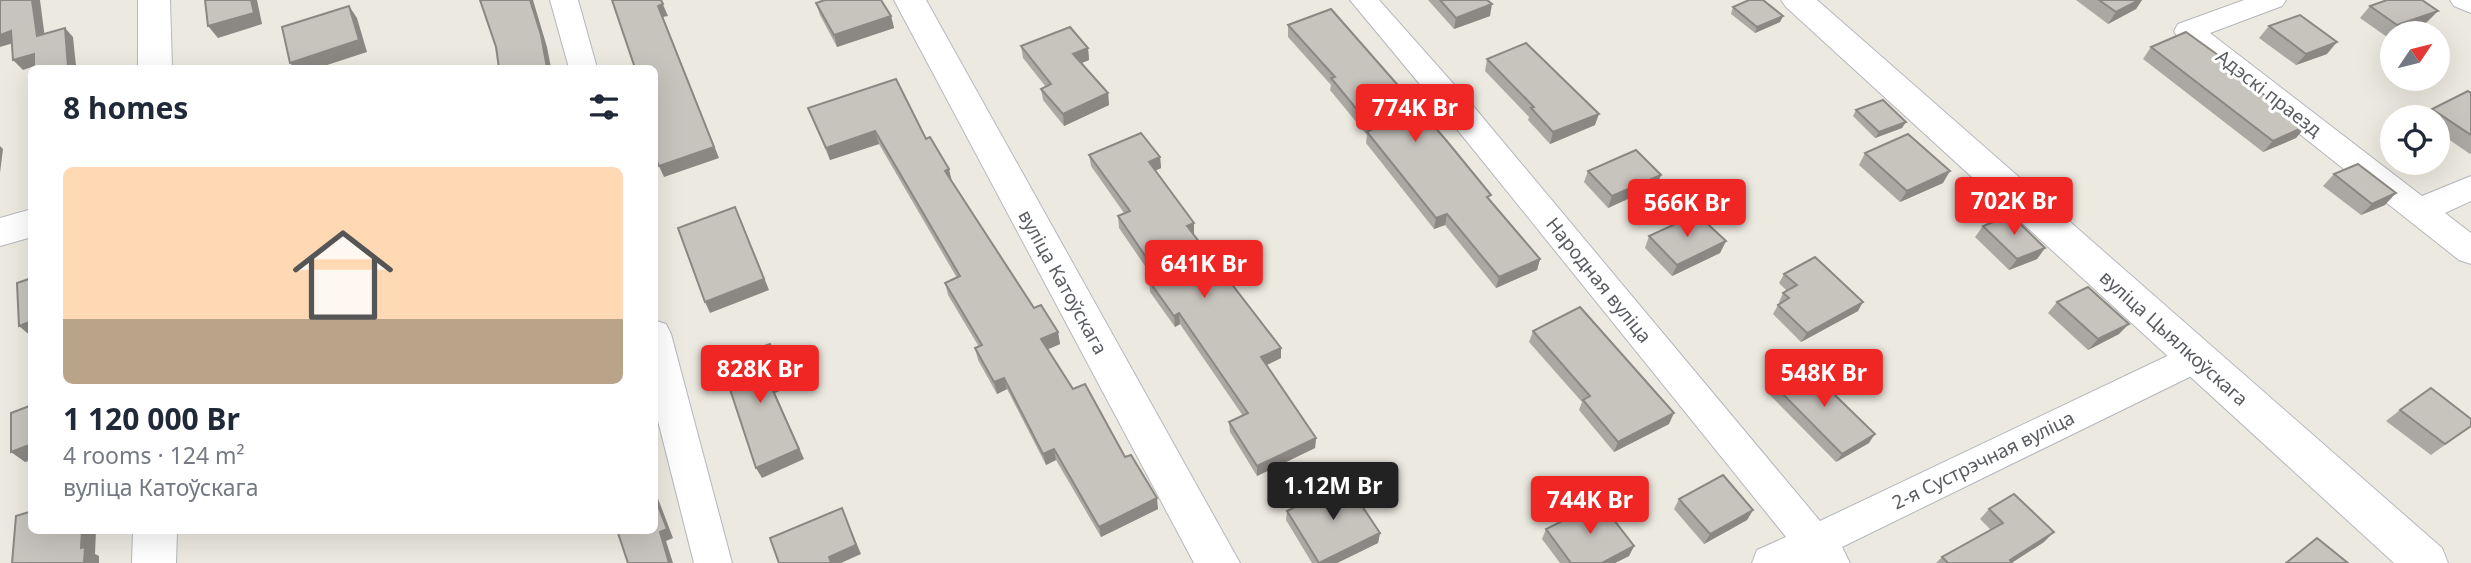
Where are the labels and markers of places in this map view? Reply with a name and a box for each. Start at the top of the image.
pin: 774K Br [1350,85,1480,144]
pin: 702K Br [1949,177,2079,237]
pin: 566K Br [1622,180,1752,239]
pin: 641K Br [1139,240,1269,300]
pin: 828K Br [695,346,825,405]
pin: 548K Br [1759,350,1889,409]
pin: 1.12M Br [1261,462,1405,522]
pin: 744K Br [1525,476,1655,536]

